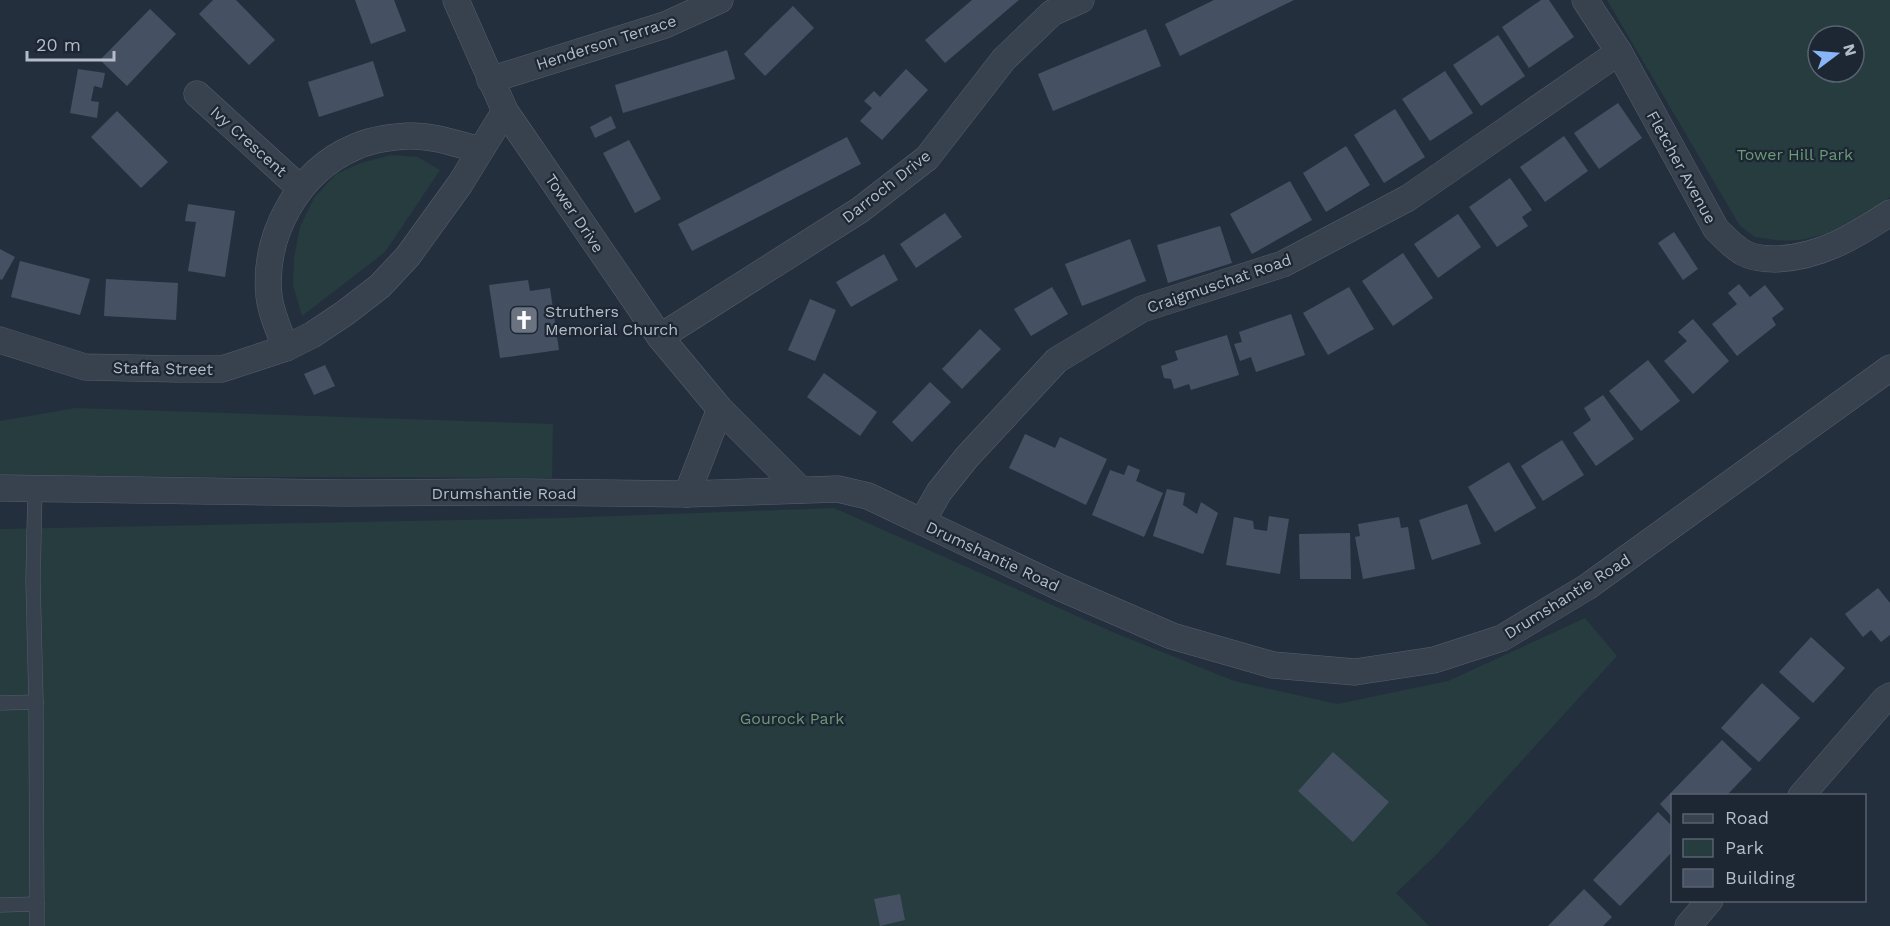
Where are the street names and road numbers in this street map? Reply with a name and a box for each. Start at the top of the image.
street label: Henderson Terrace [534,11,679,74]
street label: Ivy Crescent [207,102,291,181]
street label: Fletcher Avenue [1643,108,1720,227]
street label: Darroch Drive [838,146,934,227]
street label: Tower Drive [541,170,608,256]
street label: Craigmuschat Road [1144,250,1294,317]
street label: Staffa Street [113,358,214,379]
street label: Drumshantie Road [432,484,577,503]
street label: Drumshantie Road [923,517,1063,596]
street label: Drumshantie Road [1501,550,1634,643]

